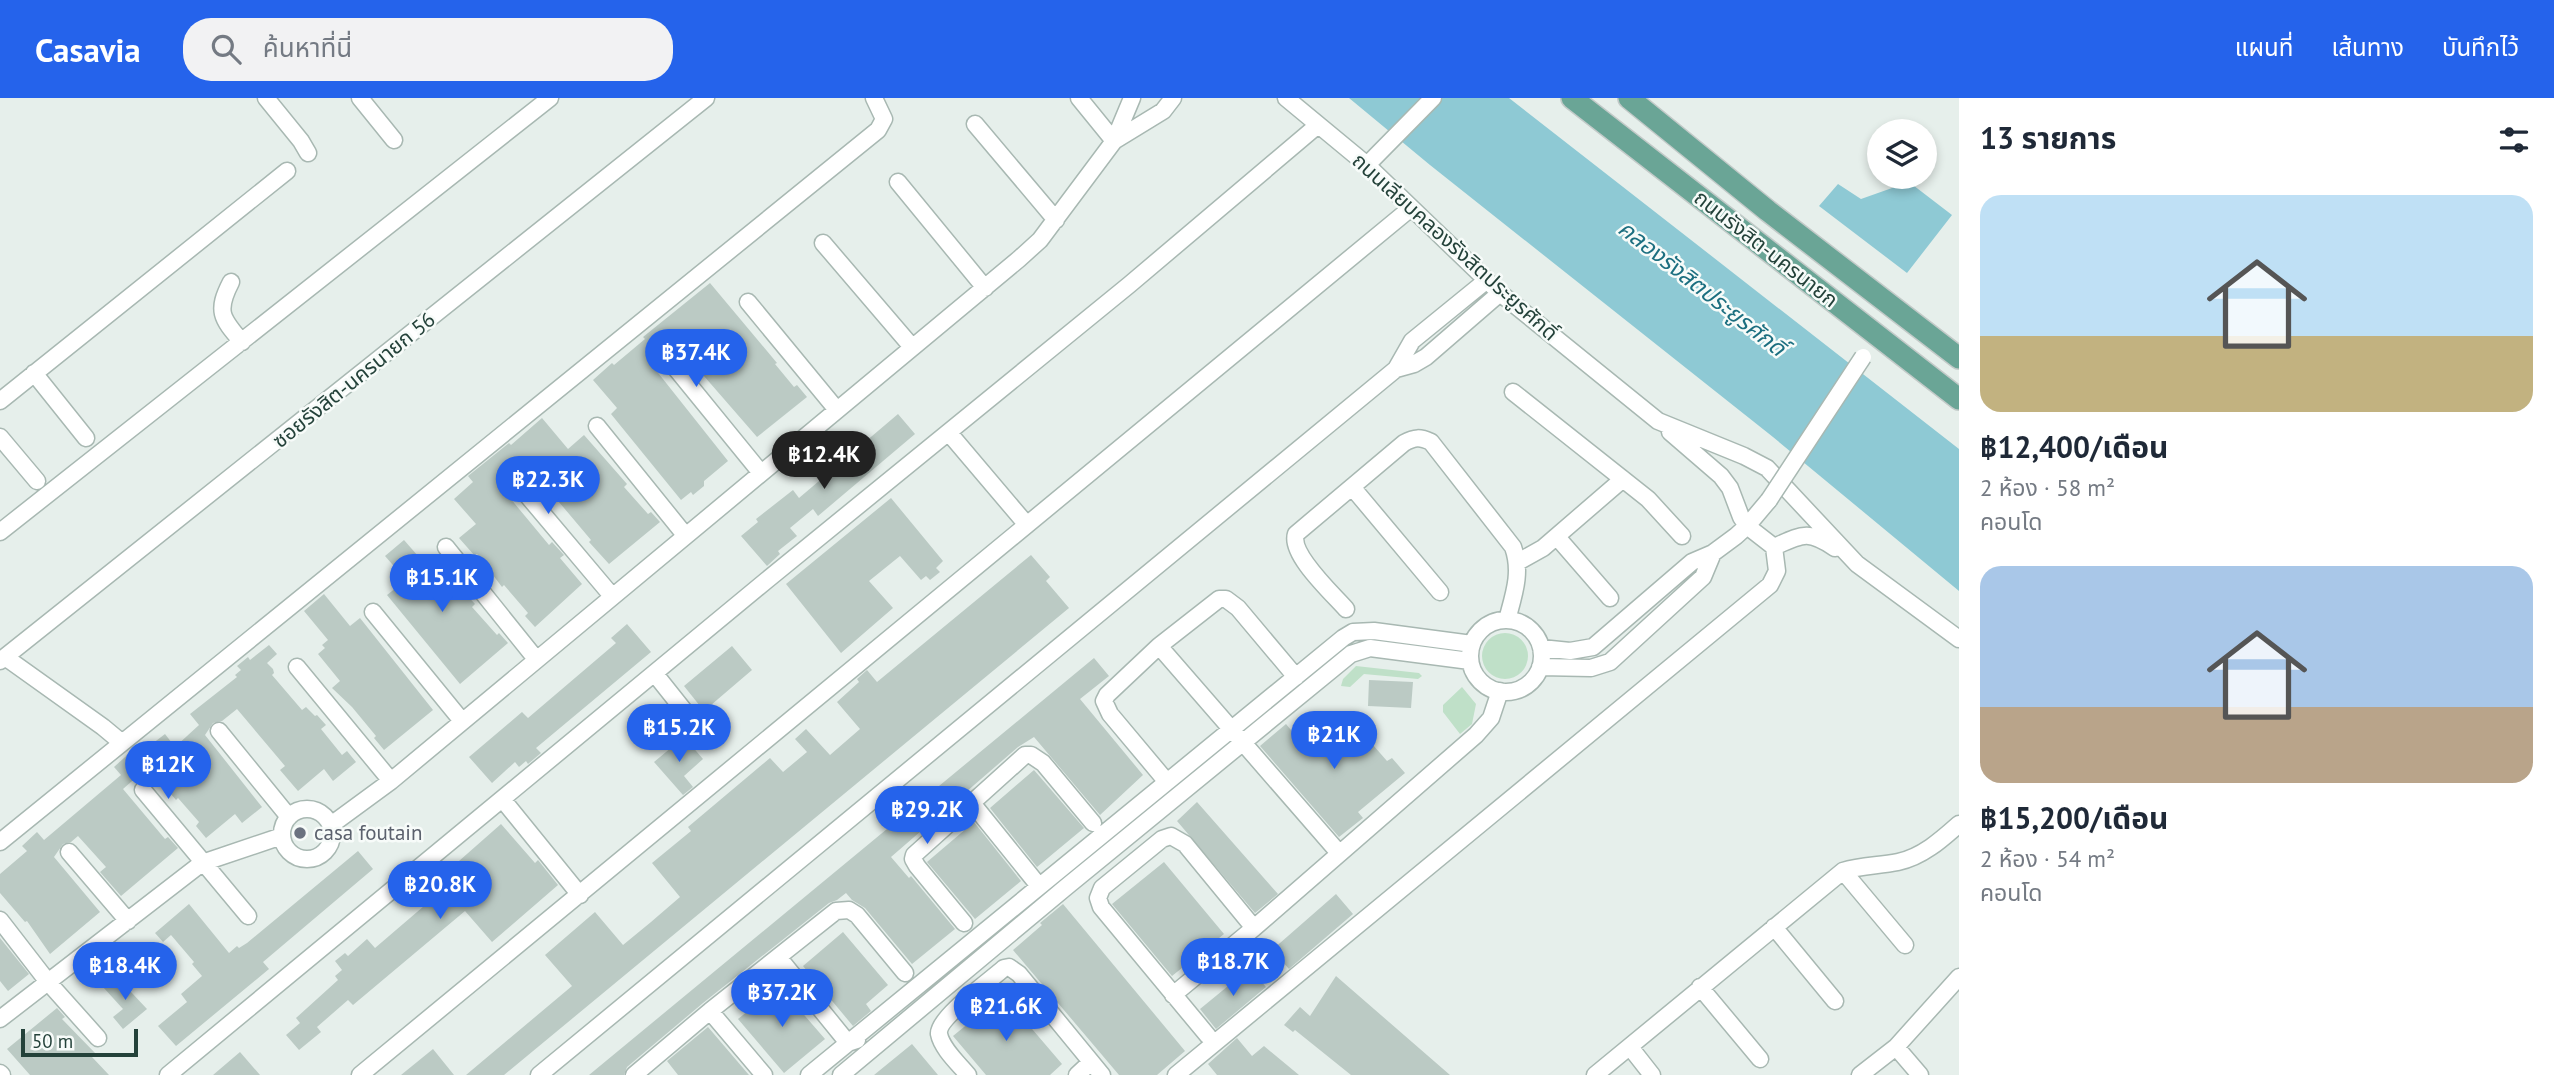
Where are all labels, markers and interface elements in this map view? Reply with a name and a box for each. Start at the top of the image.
search box [183,18,673,81]
text: Casavia [35,28,141,71]
icon: search [207,30,245,68]
text: ค้นหาที่นี่ [263,31,352,64]
text: แผนที่ [2235,32,2293,63]
text: เส้นทาง [2331,32,2404,63]
text: บันทึกไว้ [2442,32,2519,63]
text: 13 รายการ [1980,118,2116,157]
map controls [1867,119,1937,189]
button: layers [1867,119,1937,189]
icon: filters [2495,121,2533,159]
street label: ถนนเลียบคลองรังสิตประยูรศักดิ์ [1347,147,1564,346]
street label: ถนนรังสิต-นครนายก [1689,184,1844,313]
water label: คลองรังสิตประยูรศักดิ์ [1612,213,1796,366]
icon: home [2194,241,2320,367]
street label: ซอยรังสิต-นครนายก 56 [267,306,441,454]
pin: ฿37.4K [639,330,753,389]
text: ฿37.4K [661,337,731,366]
text: ฿12,400/เดือน [1980,427,2168,466]
pin: ฿12.4K [767,432,881,491]
text: ฿12.4K [788,439,860,468]
pin: ฿22.3K [491,456,605,516]
text: ฿22.3K [512,464,584,493]
text: 2 ห้อง · 58 m² [1980,473,2115,502]
text: คอนโด [1980,507,2042,536]
pin: ฿15.1K [385,554,499,614]
text: ฿15.1K [406,562,478,591]
icon: home [2194,612,2320,738]
pin: ฿15.2K [622,704,736,764]
text: ฿15.2K [643,712,715,741]
pin: ฿21K [1293,712,1375,771]
text: ฿21K [1307,719,1361,748]
pin: ฿12K [127,742,209,801]
text: ฿12K [141,749,195,778]
pin: ฿29.2K [870,786,984,846]
text: ฿29.2K [891,794,963,823]
text: ฿15,200/เดือน [1980,798,2168,837]
place label: casa foutain [314,819,422,846]
marker: casa foutain [292,825,308,841]
text: 2 ห้อง · 54 m² [1980,844,2115,873]
pin: ฿20.8K [383,862,497,921]
text: ฿20.8K [404,869,476,898]
text: คอนโด [1980,878,2042,907]
pin: ฿18.7K [1176,939,1290,998]
pin: ฿18.4K [68,942,182,1002]
text: ฿18.7K [1197,946,1269,975]
text: ฿18.4K [89,950,161,979]
pin: ฿37.2K [725,970,839,1029]
text: ฿37.2K [747,977,817,1006]
pin: ฿21.6K [949,984,1063,1043]
text: ฿21.6K [970,991,1042,1020]
scale bar [21,1026,138,1058]
text: 50 m [32,1029,73,1053]

